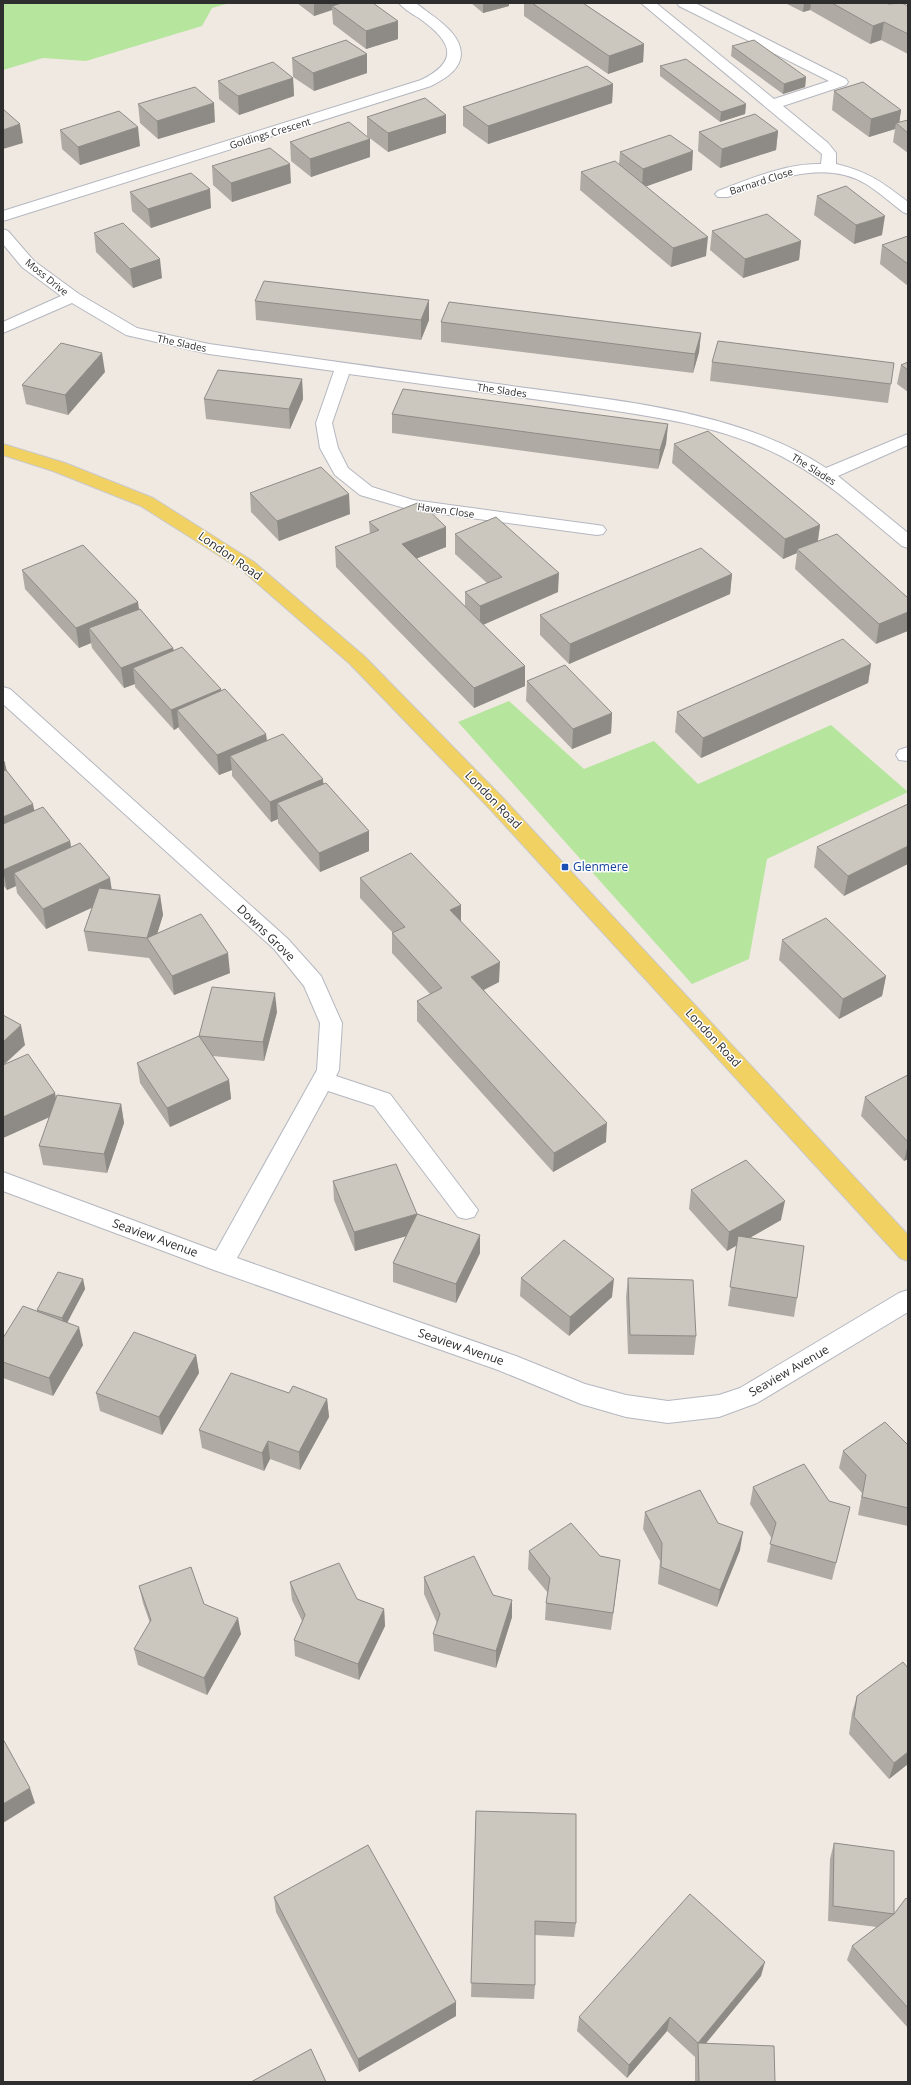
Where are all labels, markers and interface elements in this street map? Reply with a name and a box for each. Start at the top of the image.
street label: Goldings Crescent [228,114,313,152]
street label: Barnard Close [728,164,795,198]
street label: Moss Drive [23,255,72,299]
street label: The Slades [156,331,208,355]
street label: The Slades [476,380,528,400]
street label: The Slades [789,450,839,488]
street label: Haven Close [417,499,476,521]
street label: London Road [195,527,266,584]
street label: London Road [461,767,525,832]
place label: Glenmere [573,858,629,875]
marker: Glenmere [560,862,570,872]
street label: Downs Grove [233,900,299,965]
street label: London Road [682,1005,745,1071]
street label: Seaview Avenue [110,1214,201,1261]
street label: Seaview Avenue [416,1324,507,1369]
street label: Seaview Avenue [746,1341,832,1400]

